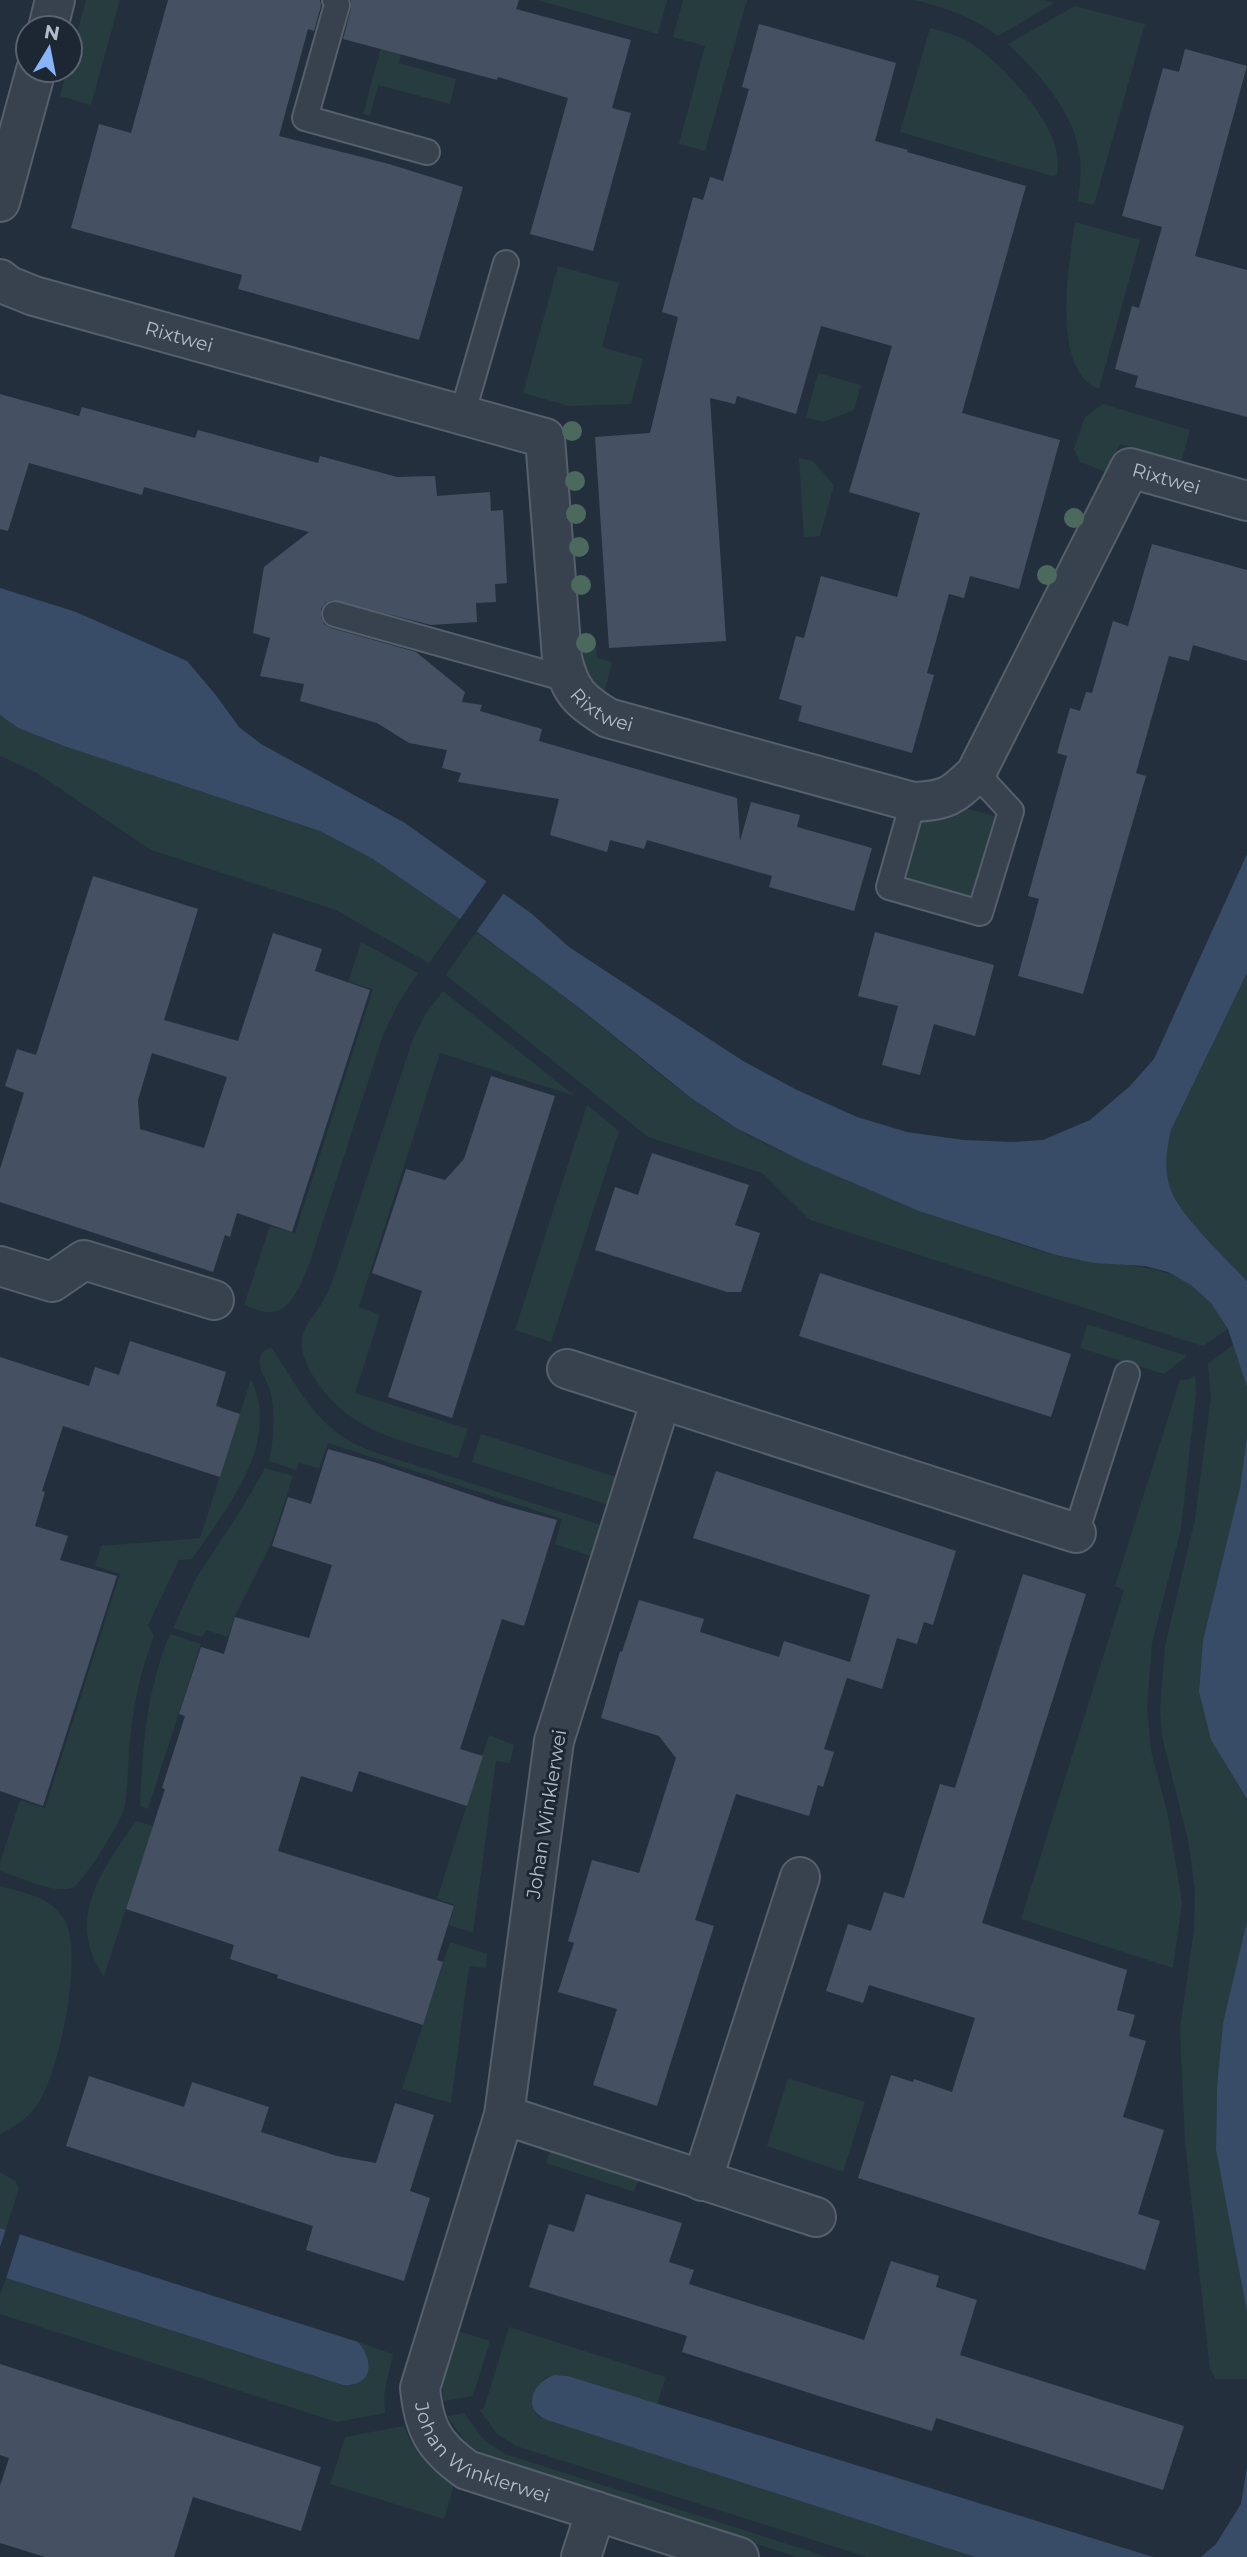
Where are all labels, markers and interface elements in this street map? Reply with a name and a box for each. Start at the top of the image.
north arrow [14,14,84,84]
text: N [42,20,61,45]
street label: Rixtwei [142,316,216,357]
street label: Rixtwei [1130,458,1203,499]
street label: Rixtwei [565,683,636,736]
street label: Johan Winklerwei [522,1728,571,1901]
street label: Johan Winklerwei [410,2399,553,2508]

